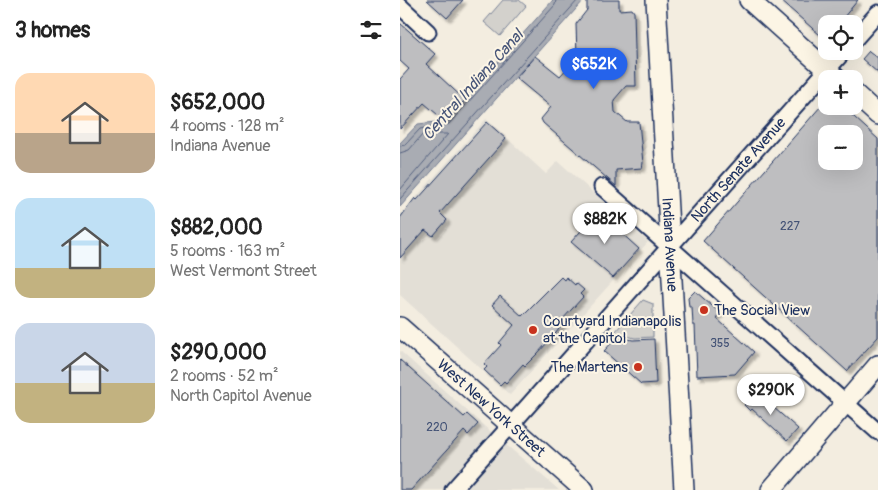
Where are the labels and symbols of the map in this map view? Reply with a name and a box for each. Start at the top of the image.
water label: Central Indiana Canal [418,24,529,144]
pin: $652K [559,48,629,90]
street label: North Senate Avenue [687,113,790,226]
street label: Indiana Avenue [658,197,682,293]
pin: $882K [570,202,640,245]
house number: 227 [780,219,801,234]
place label: The Social View [714,301,810,320]
marker: The Social View [698,304,710,316]
place label: Courtyard Indianapolis at the Capitol [543,312,681,348]
marker: Courtyard Indianapolis at the Capitol [527,324,539,336]
house number: 355 [710,336,730,351]
street label: West New York Street [433,355,550,461]
place label: The Martens [551,358,628,377]
marker: The Martens [632,361,644,373]
pin: $290K [736,374,806,416]
house number: 220 [426,420,448,435]

